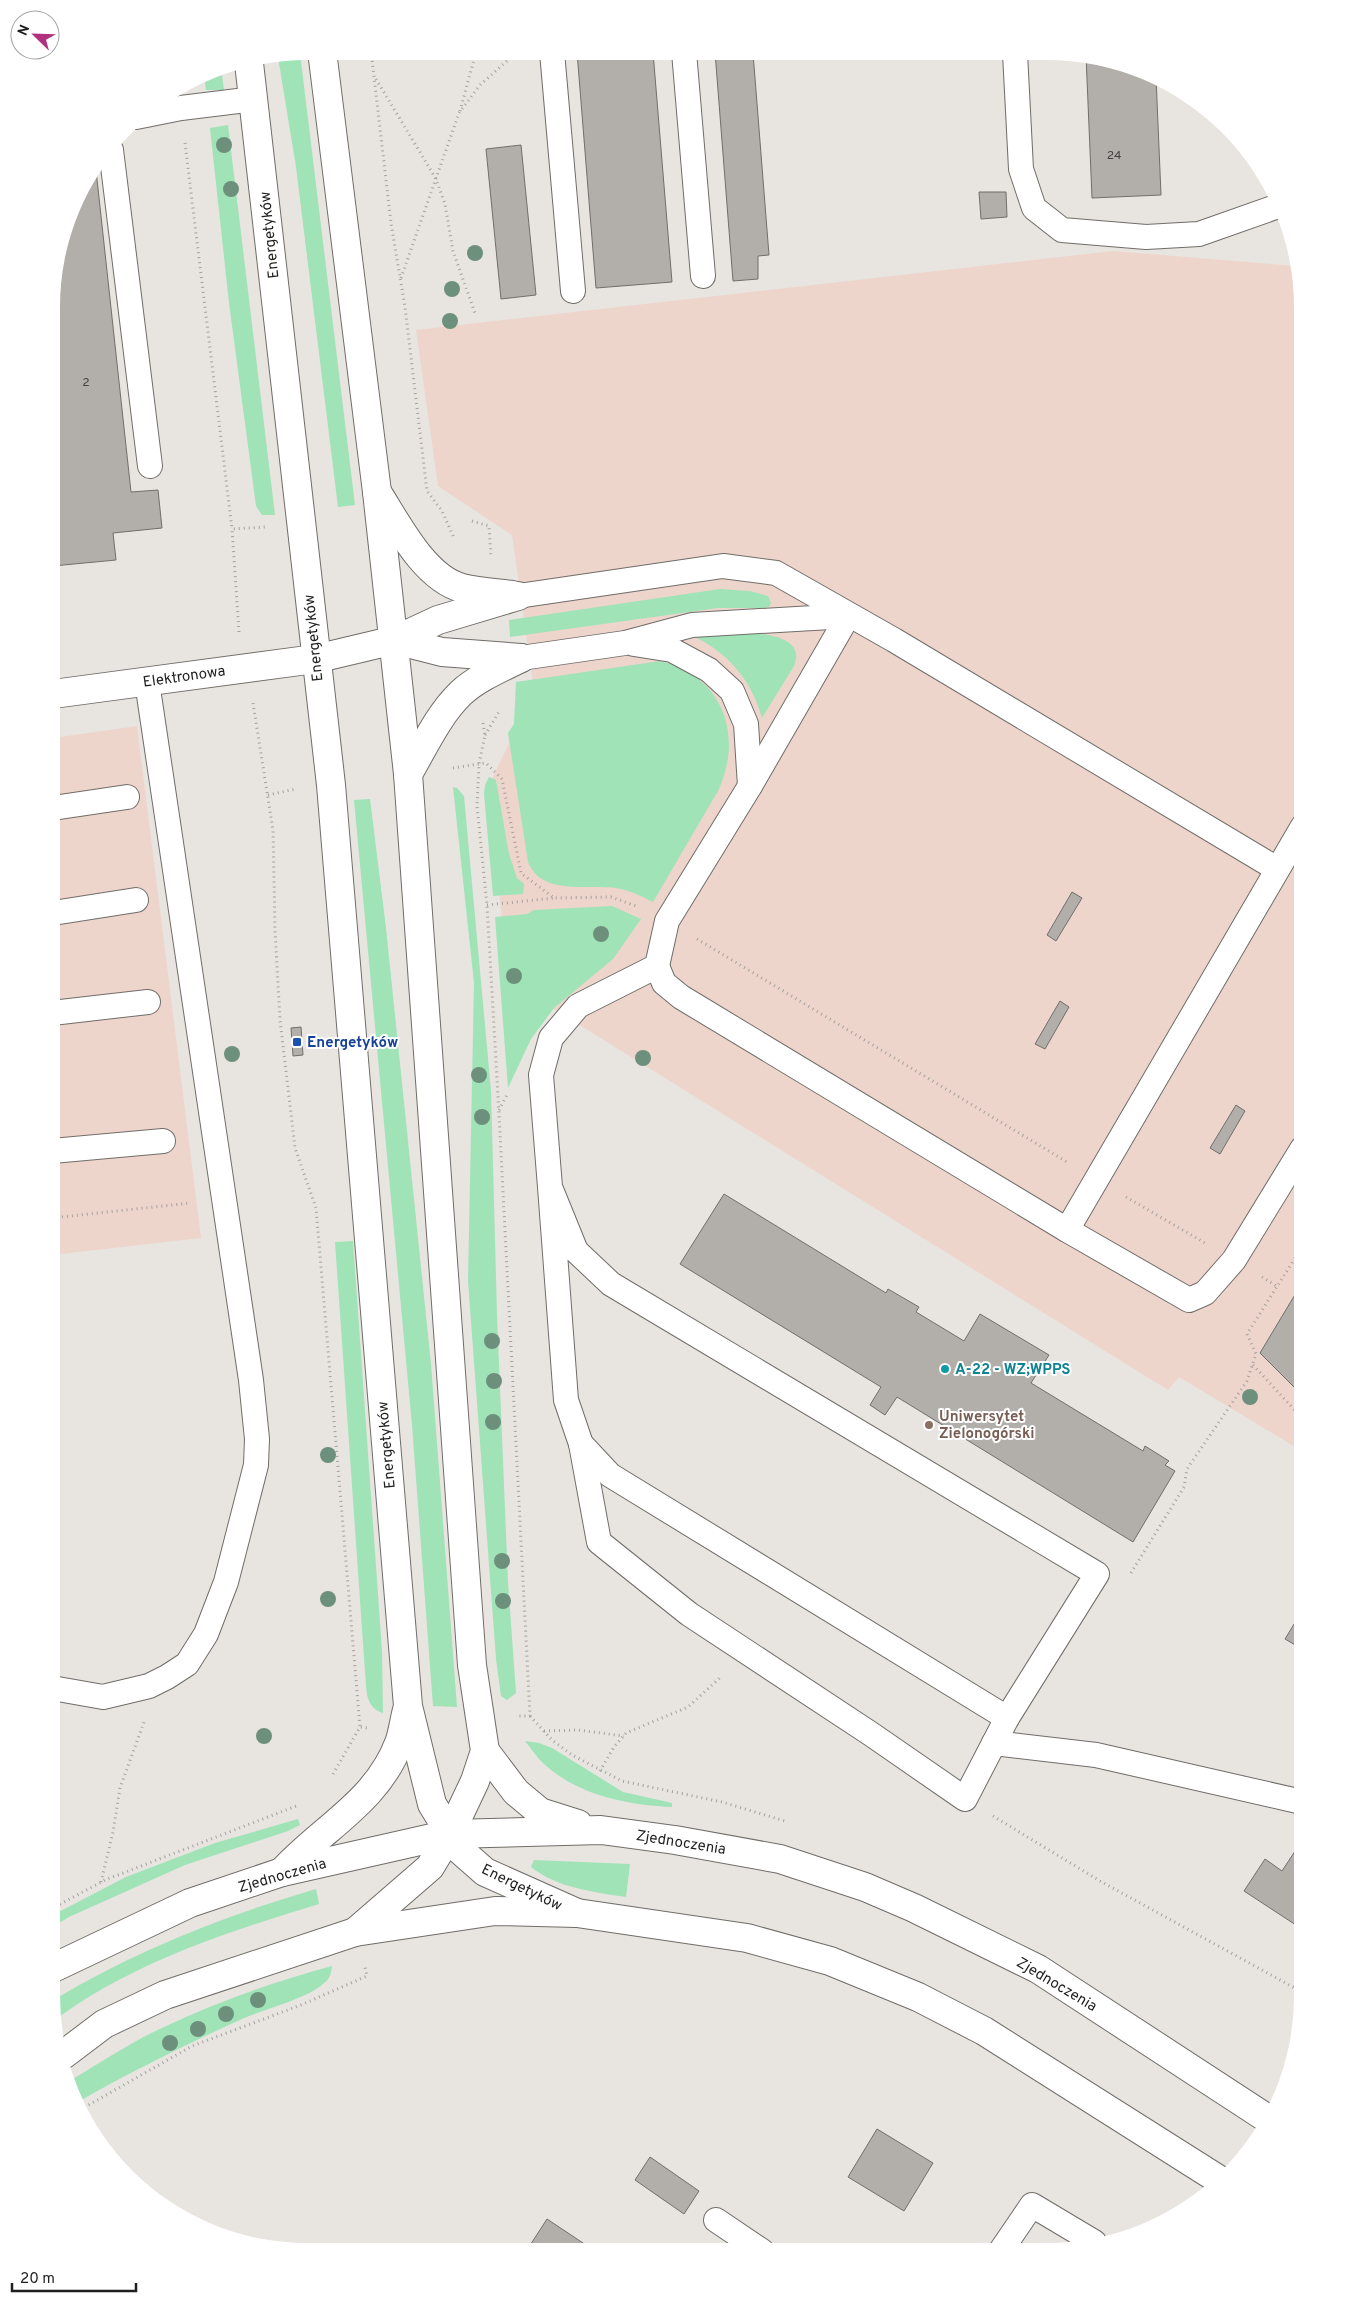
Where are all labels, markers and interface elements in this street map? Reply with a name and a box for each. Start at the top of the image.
north arrow [10,10,60,60]
text: N [15,23,34,38]
house number: 24 [1107,148,1121,164]
street label: Energetyków [256,190,285,279]
house number: 2 [82,375,90,391]
street label: Energetyków [300,593,329,682]
street label: Elektronowa [142,662,227,693]
place label: Energetyków [307,1034,398,1053]
marker: Energetyków [291,1036,303,1048]
place label: A-22 - WZ;WPPS [955,1361,1070,1380]
marker: A-22 - WZ;WPPS [939,1363,951,1375]
street label: Energetyków [374,1400,401,1489]
place label: Uniwersytet Zielonogórski [939,1408,1035,1444]
marker: Uniwersytet Zielonogórski [923,1419,935,1431]
street label: Zjednoczenia [634,1827,727,1860]
street label: Zjednoczenia [236,1855,329,1898]
street label: Energetyków [478,1861,565,1916]
street label: Zjednoczenia [1012,1954,1100,2017]
scale bar [12,2260,136,2292]
text: 20 m [20,2270,55,2289]

